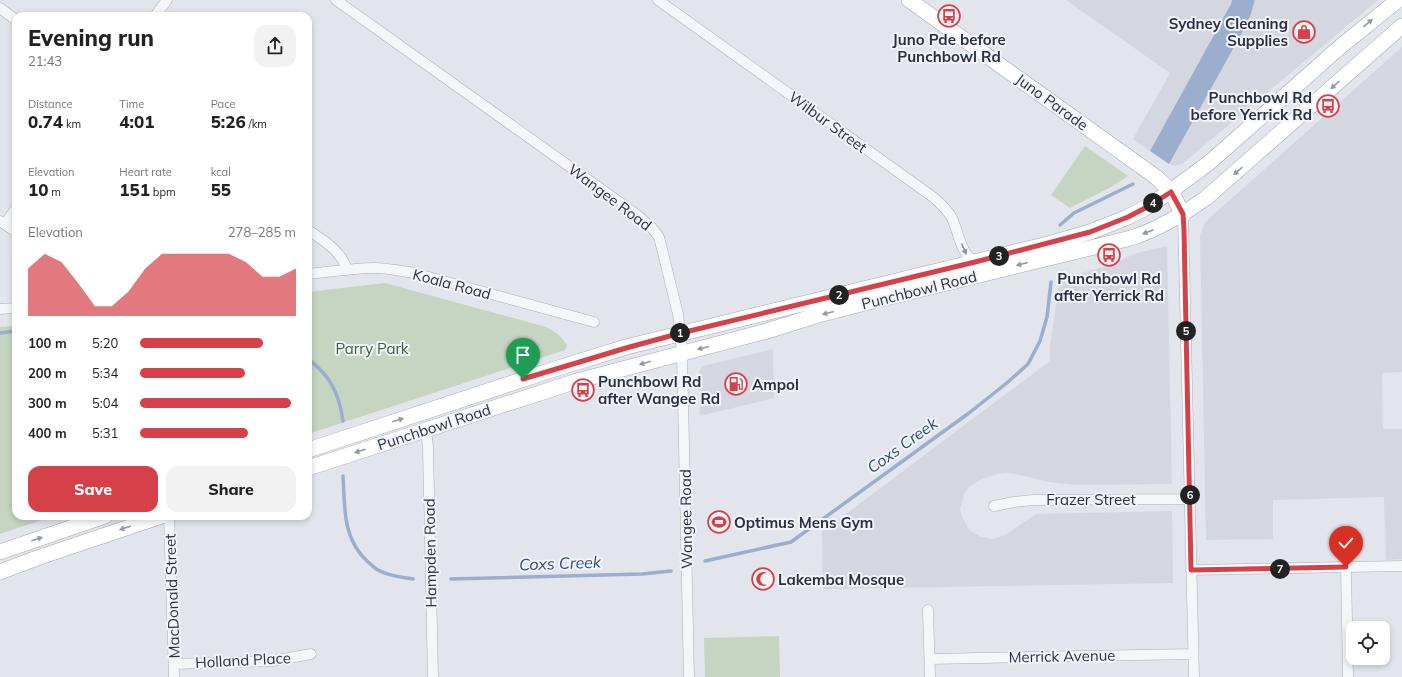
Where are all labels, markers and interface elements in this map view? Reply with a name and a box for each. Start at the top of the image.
bus stop icon: Juno Pde before Punchbowl Rd [936,3,962,29]
place label: Sydney Cleaning Supplies [1169,14,1288,50]
shop icon: Sydney Cleaning Supplies [1291,19,1317,45]
one-way arrow [1363,19,1374,28]
text: Evening run [28,24,154,52]
button: share [254,25,296,67]
place label: Juno Pde before Punchbowl Rd [892,30,1006,66]
text: 21:43 [28,53,62,69]
street label: Juno Parade [1012,69,1092,135]
one-way arrow [1330,80,1340,90]
street label: Wilbur Street [785,87,871,157]
place label: Punchbowl Rd before Yerrick Rd [1190,88,1312,124]
bus stop icon: Punchbowl Rd before Yerrick Rd [1315,93,1341,119]
text: Distance [28,97,72,111]
text: Time [119,97,144,111]
text: Pace [211,97,235,111]
text: 0.74 [28,111,63,132]
text: 4:01 [119,111,154,132]
text: 5:26 [211,111,246,132]
text: km [63,117,81,131]
text: /km [246,117,267,131]
street label: Wangee Road [564,159,656,235]
text: Elevation [28,165,75,179]
text: Heart rate [119,165,172,179]
text: kcal [211,165,231,179]
one-way arrow [1232,167,1243,176]
text: 10 [28,179,48,200]
text: 151 [119,179,150,200]
text: 55 [211,179,231,200]
text: m [48,185,61,199]
text: bpm [150,185,176,199]
pin: 4 [1143,193,1163,213]
text: 4 [1150,196,1156,210]
text: Elevation [28,224,83,240]
text: 278–285 m [228,224,296,240]
one-way arrow [1142,230,1154,236]
bus stop icon: Punchbowl Rd after Yerrick Rd [1096,242,1122,268]
one-way arrow [961,243,967,255]
pin: 3 [989,246,1009,266]
text: 3 [996,249,1002,263]
one-way arrow [1016,262,1028,268]
street label: Koala Road [411,264,493,304]
street label: Punchbowl Road [859,266,979,314]
place label: Punchbowl Rd after Yerrick Rd [1054,269,1164,305]
pin: 2 [829,285,849,305]
text: 2 [836,288,842,302]
one-way arrow [822,310,834,316]
pin: 5 [1176,321,1196,341]
pin: 1 [670,323,690,343]
text: 5 [1183,324,1189,338]
text: 1 [677,326,683,340]
text: 100 m [28,335,67,351]
text: 5:20 [92,335,118,351]
pin [506,338,540,379]
park label: Parry Park [335,339,409,358]
icon: arrive [512,344,534,366]
one-way arrow [697,345,709,351]
one-way arrow [638,360,650,366]
text: 200 m [28,365,67,381]
text: 5:34 [92,365,118,381]
fuel station icon: Ampol [723,371,749,397]
place label: Punchbowl Rd after Wangee Rd [598,372,720,408]
place label: Ampol [752,375,799,394]
bus stop icon: Punchbowl Rd after Wangee Rd [570,377,596,403]
text: 300 m [28,395,67,411]
text: 5:04 [92,395,118,411]
street label: Punchbowl Road [375,400,493,454]
water label: Coxs Creek [863,412,942,477]
one-way arrow [393,417,405,423]
text: 400 m [28,425,67,441]
text: 5:31 [92,425,118,441]
one-way arrow [354,448,366,454]
button: Save [28,466,158,512]
button: Share [166,466,296,512]
street label: Wangee Road [676,469,696,569]
pin: 6 [1180,485,1200,505]
text: 6 [1187,488,1193,502]
street label: Frazer Street [1046,490,1136,509]
street label: Hampden Road [420,498,440,608]
sports icon: Optimus Mens Gym [706,509,732,535]
place label: Optimus Mens Gym [734,513,873,532]
one-way arrow [119,525,131,531]
pin [1329,526,1363,567]
icon: check [1335,532,1357,554]
street label: MacDonald Street [160,533,184,659]
one-way arrow [31,535,43,541]
water label: Coxs Creek [519,552,602,574]
pin: 7 [1270,559,1290,579]
text: 7 [1277,562,1283,576]
mosque icon: Lakemba Mosque [750,566,776,592]
place label: Lakemba Mosque [778,570,904,589]
map controls [1346,621,1390,665]
button: locate [1346,621,1390,665]
street label: Merrick Avenue [1008,646,1116,666]
street label: Holland Place [195,648,291,672]

